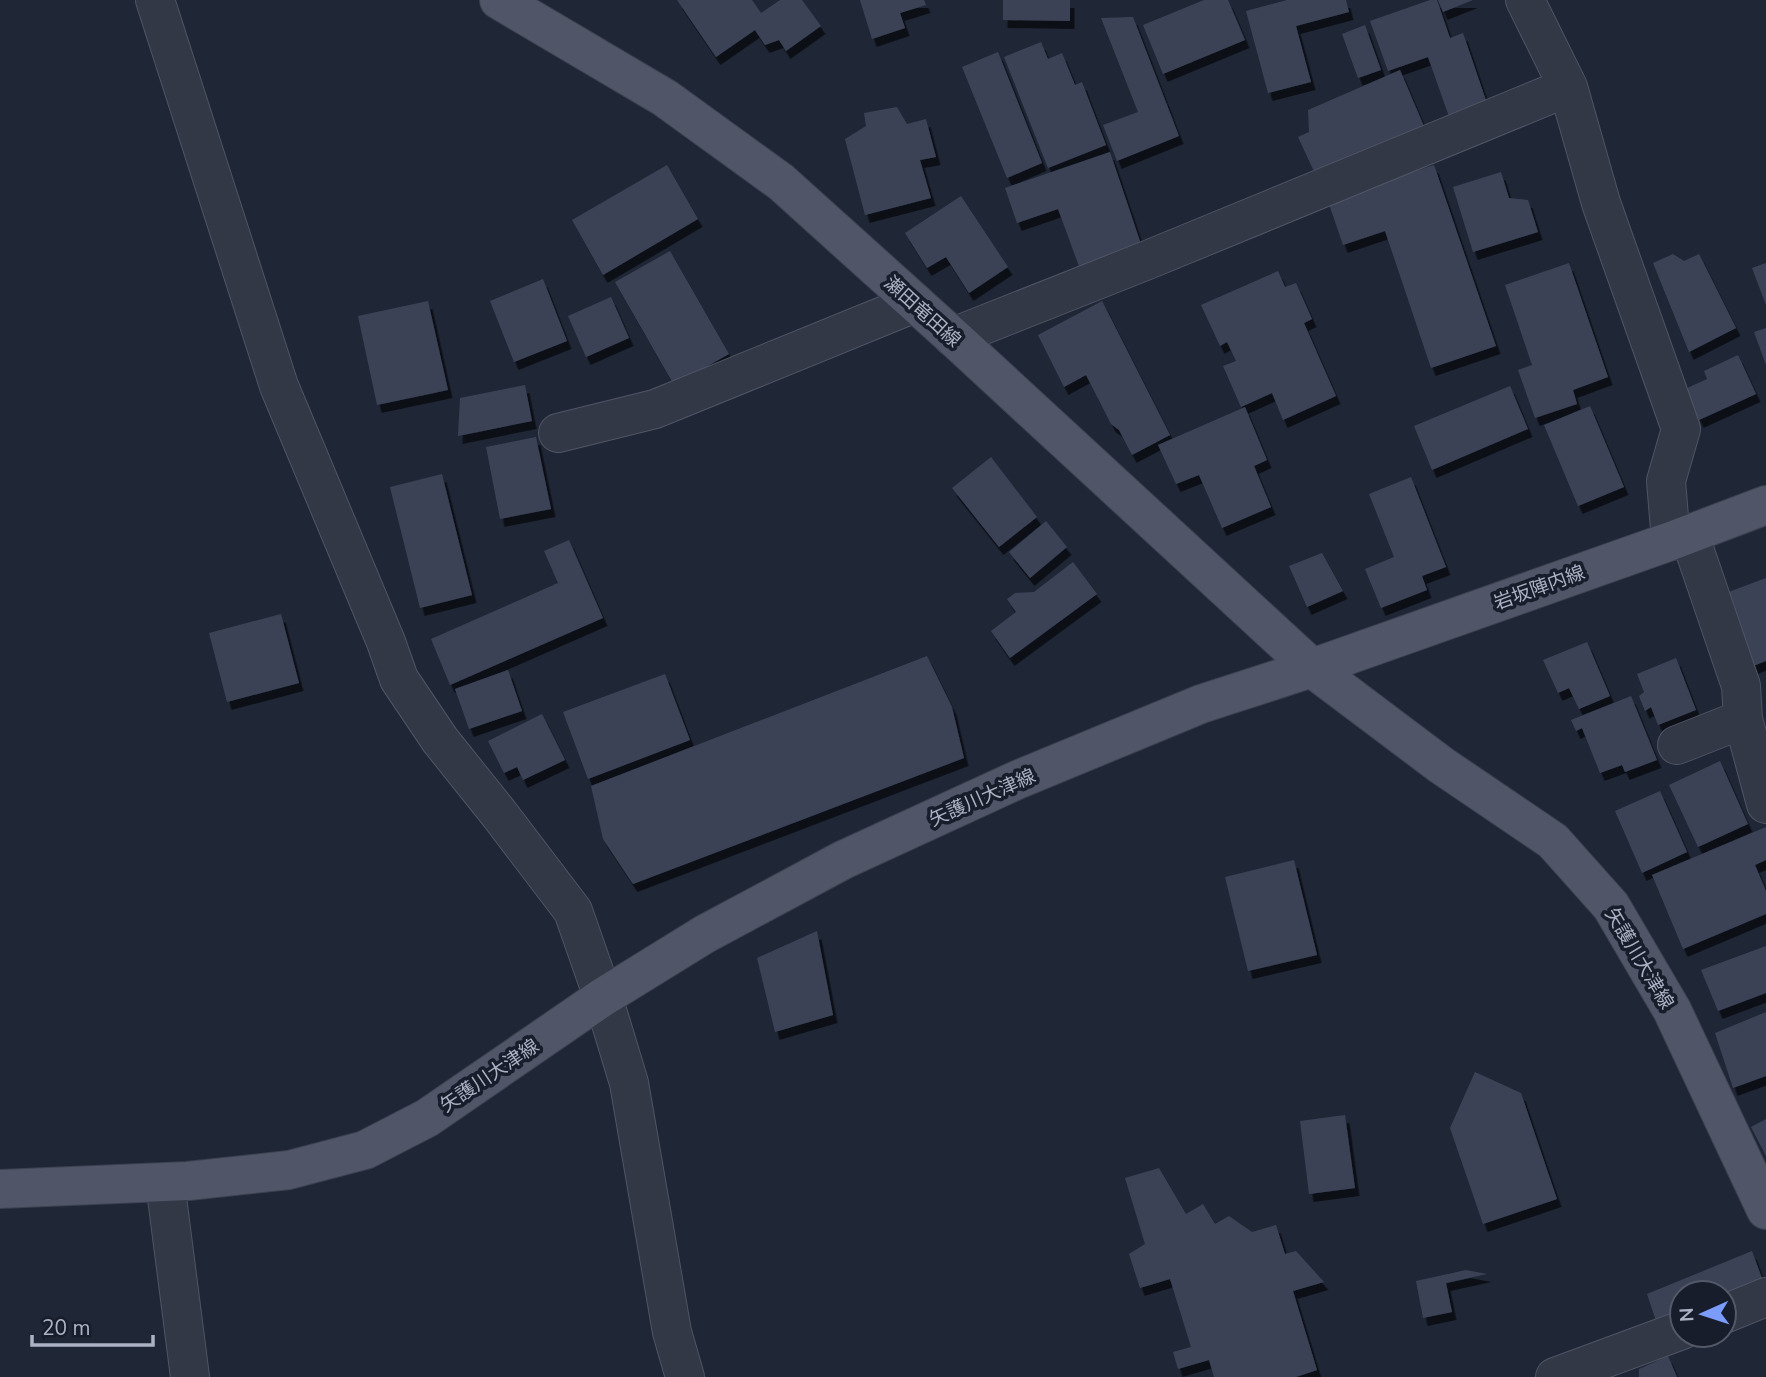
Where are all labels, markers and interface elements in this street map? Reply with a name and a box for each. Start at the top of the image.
street label: 瀬田竜田線 [878,270,966,353]
street label: 岩坂陣内線 [1490,559,1588,616]
street label: 矢護川大津線 [925,763,1040,833]
street label: 矢護川大津線 [1599,903,1680,1014]
street label: 矢護川大津線 [435,1033,544,1118]
north arrow [1668,1279,1738,1349]
scale bar [32,1304,152,1348]
text: N [1674,1307,1700,1323]
text: 20 m [42,1314,91,1342]

